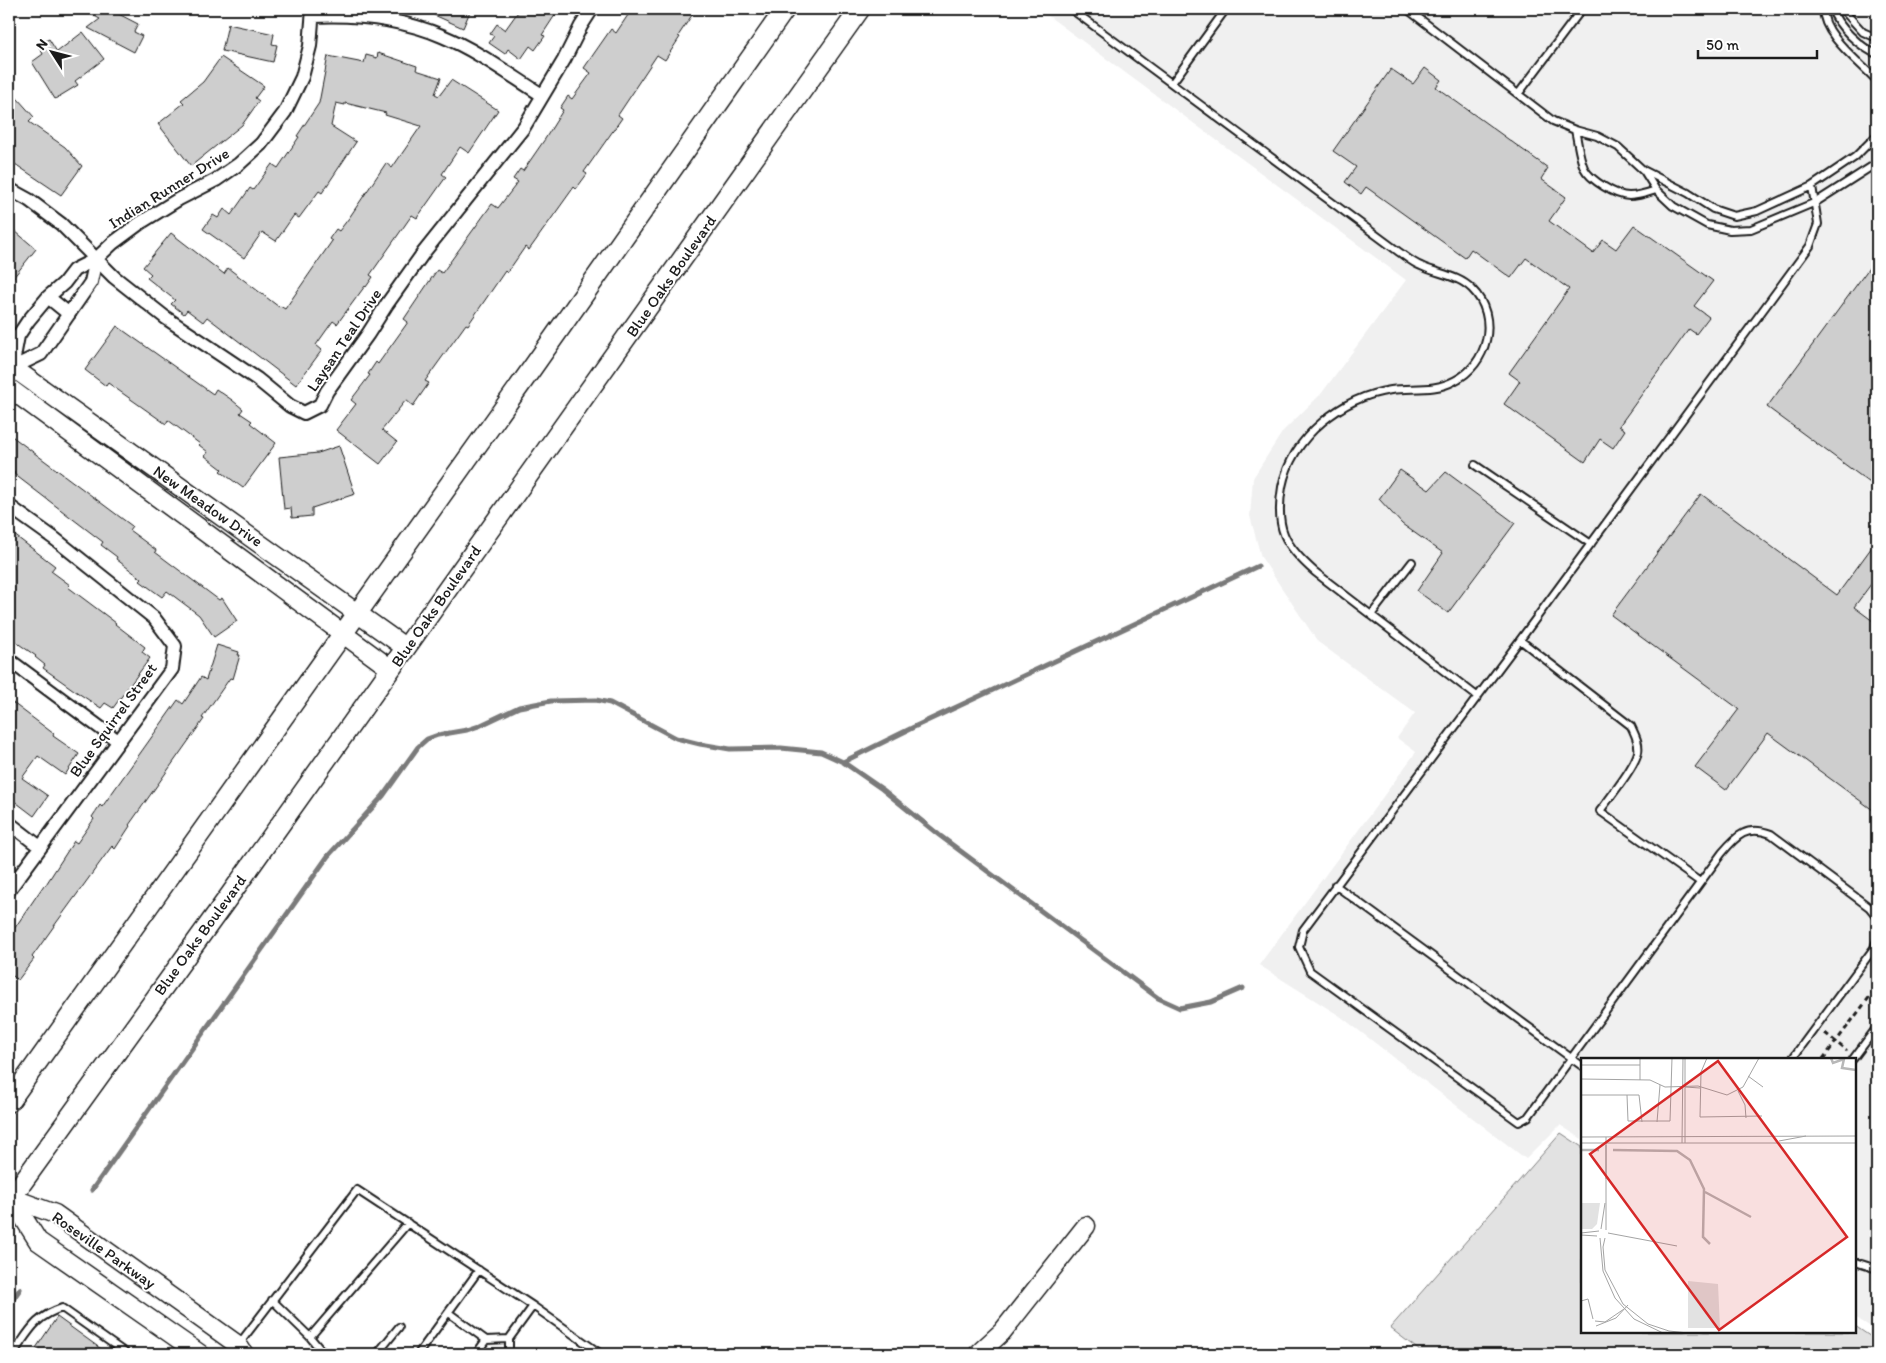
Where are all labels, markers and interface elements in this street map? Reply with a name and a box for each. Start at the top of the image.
north arrow [28,28,78,78]
scale bar [1698,28,1817,60]
text: N [32,36,52,53]
text: 50 m [1706,36,1739,54]
street label: Indian Runner Drive [105,143,233,233]
street label: Blue Oaks Boulevard [622,211,720,341]
street label: Laysan Teal Drive [303,285,386,395]
street label: New Meadow Drive [150,461,267,551]
street label: Blue Oaks Boulevard [387,541,485,671]
street label: Blue Squirrel Street [65,659,161,781]
street label: Blue Oaks Boulevard [150,871,250,999]
inset map [1581,1058,1856,1333]
street label: Roseville Parkway [48,1207,160,1293]

